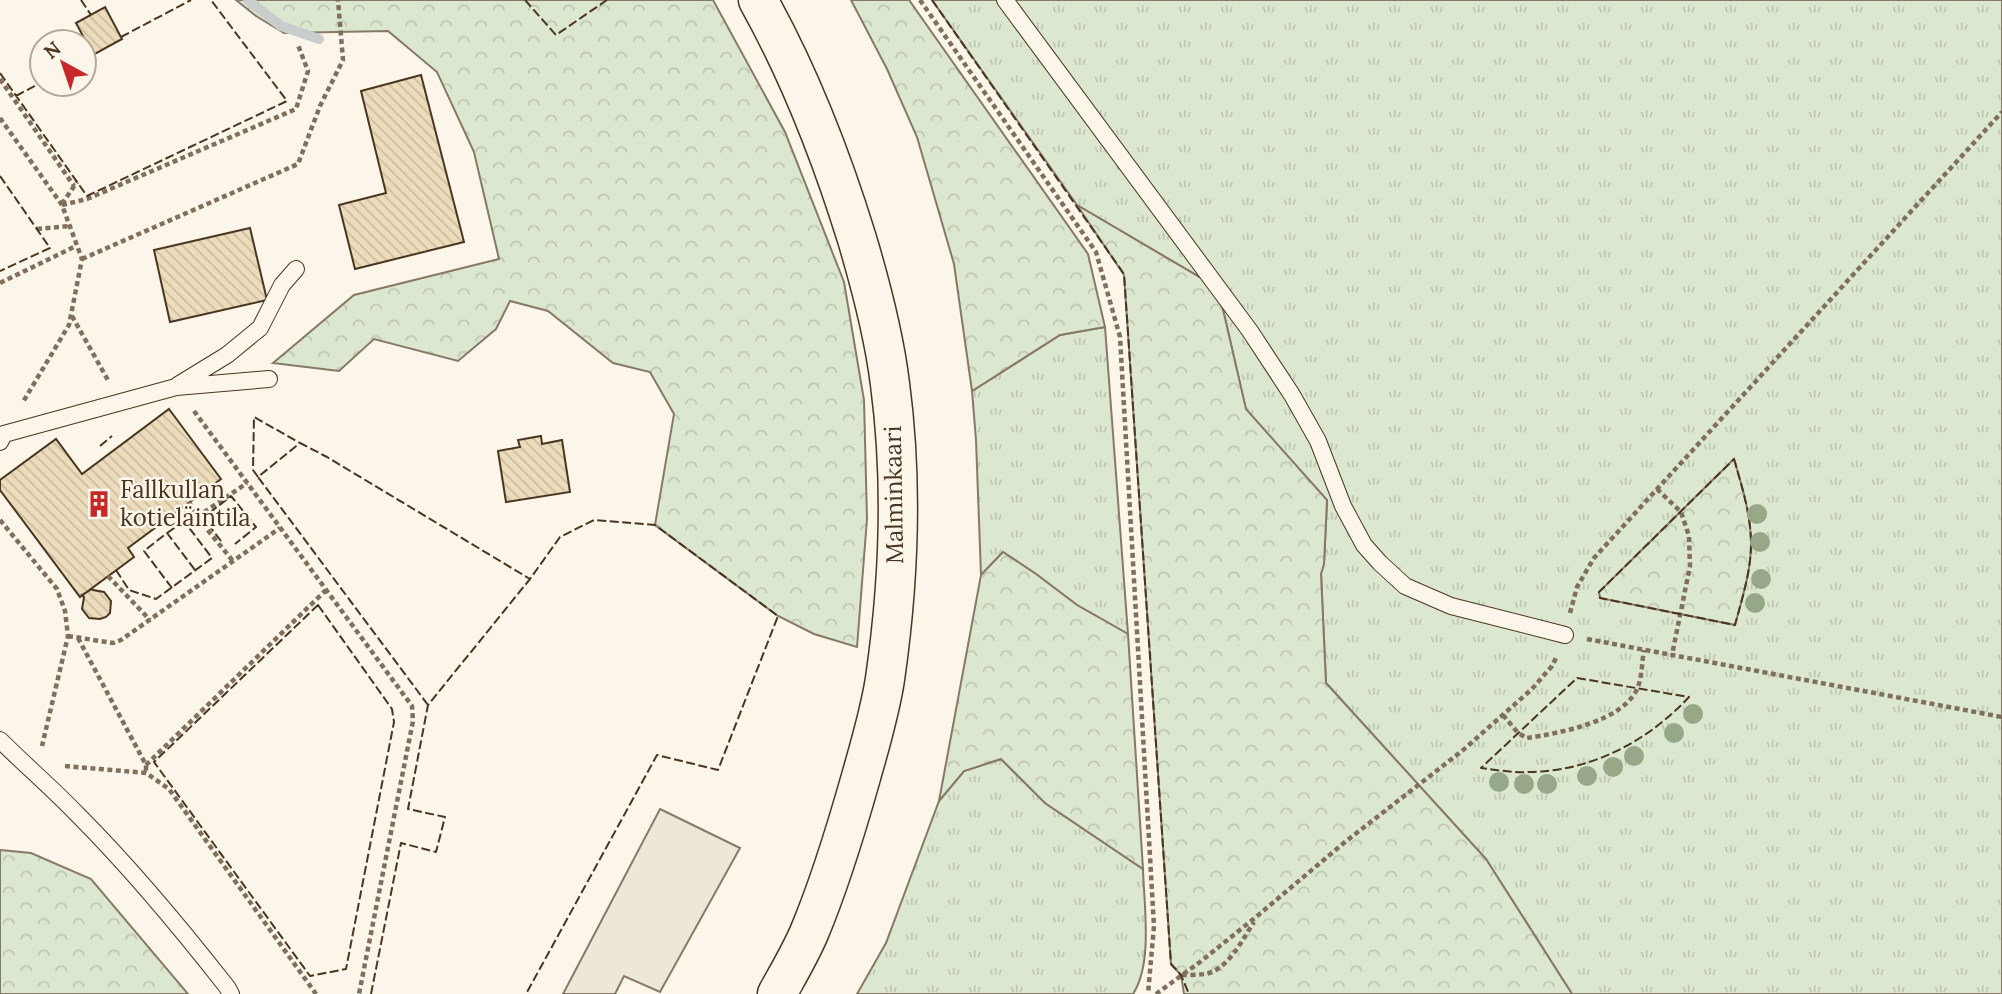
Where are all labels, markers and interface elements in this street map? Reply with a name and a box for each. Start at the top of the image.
north arrow [28,28,98,98]
text: N [39,36,66,64]
street label: Malminkaari [877,425,910,565]
place label: Fallkullan kotieläintila [120,474,251,533]
building icon: Fallkullan kotieläintila [84,489,114,519]

